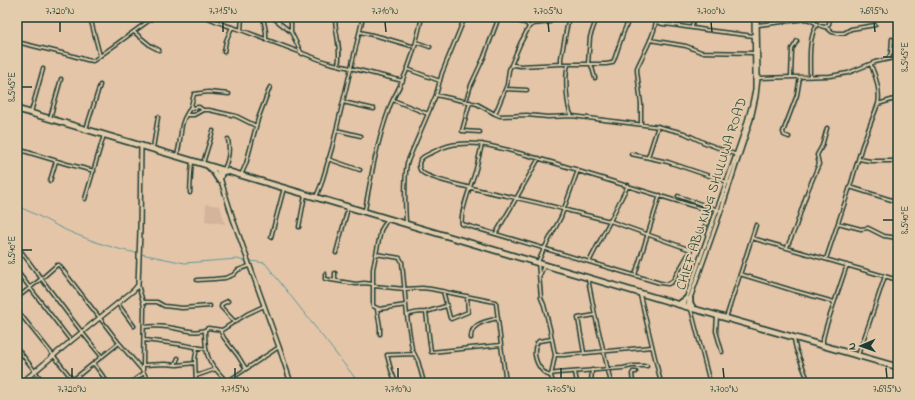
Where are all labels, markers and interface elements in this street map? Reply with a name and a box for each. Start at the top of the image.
text: 7.720°N [46,4,75,19]
text: 7.715°N [209,4,238,19]
text: 7.710°N [371,4,399,19]
text: 7.705°N [533,4,563,19]
text: 7.700°N [697,4,725,19]
text: 7.695°N [860,4,889,19]
text: 8.545°E [898,42,913,72]
text: 8.545°E [5,72,20,102]
street label: CHIEF ABU KING SHULUWA ROAD [671,95,753,293]
text: 8.540°E [898,206,913,234]
text: 8.540°E [5,236,20,264]
north arrow [841,326,881,366]
text: N [844,342,860,350]
text: 7.720°N [58,382,87,397]
text: 7.715°N [221,382,250,397]
text: 7.710°N [384,382,412,397]
text: 7.705°N [546,382,576,397]
text: 7.700°N [710,382,738,397]
text: 7.695°N [873,382,902,397]

